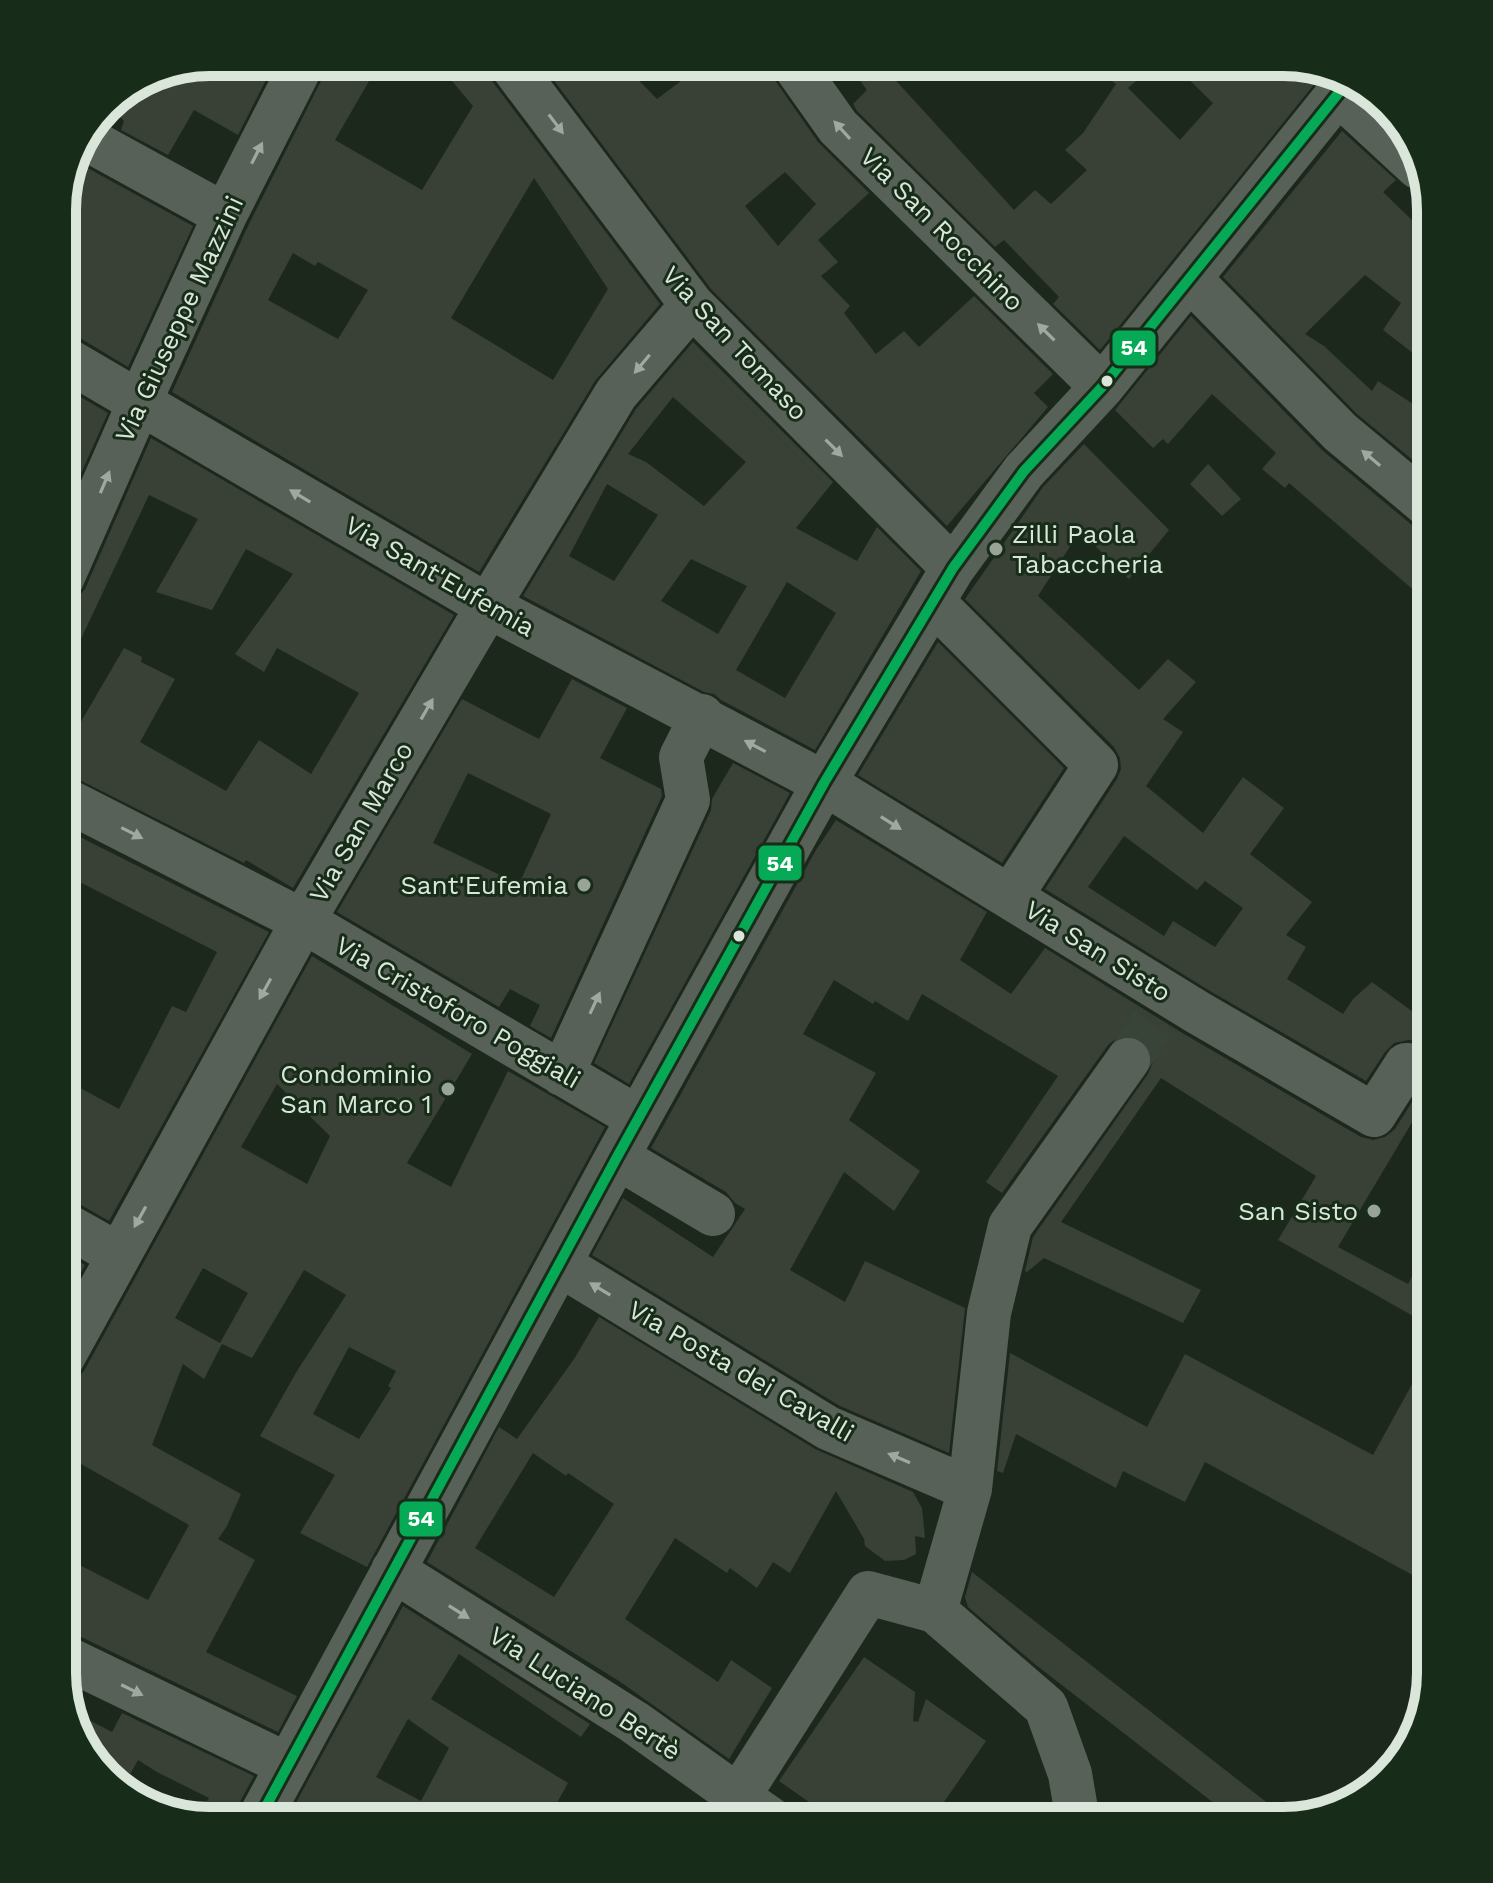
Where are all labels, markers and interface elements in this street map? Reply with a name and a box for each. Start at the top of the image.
one-way arrow [547,114,563,135]
one-way arrow [833,120,851,139]
street label: Via San Rocchino [854,141,1030,317]
one-way arrow [250,142,264,165]
street label: Via Giuseppe Mazzini [109,191,249,447]
street label: Via San Tomaso [656,260,814,426]
one-way arrow [1037,323,1056,342]
line badge: 54 [1111,329,1157,367]
text: 54 [1120,335,1148,360]
one-way arrow [633,354,651,374]
unlabelled marker [1099,373,1115,389]
one-way arrow [824,438,843,457]
one-way arrow [1362,450,1382,467]
one-way arrow [98,470,111,494]
one-way arrow [289,489,311,503]
street label: Via Sant'Eufemia [340,509,541,643]
place label: Zilli Paola Tabaccheria [1012,519,1164,579]
marker: Zilli Paola Tabaccheria [987,540,1005,558]
one-way arrow [420,698,434,720]
street label: Via San Marco [303,737,419,907]
one-way arrow [744,739,767,752]
one-way arrow [880,816,901,831]
one-way arrow [120,827,143,840]
line badge: 54 [757,844,803,882]
text: 54 [766,851,794,876]
place label: Sant'Eufemia [400,870,568,900]
marker: Sant'Eufemia [575,876,593,894]
street label: Via San Sisto [1019,894,1177,1008]
unlabelled marker [731,928,747,944]
street label: Via Cristoforo Poggiali [330,930,586,1094]
one-way arrow [258,978,272,1000]
one-way arrow [588,991,602,1014]
place label: Condominio San Marco 1 [280,1059,432,1119]
marker: Condominio San Marco 1 [439,1080,457,1098]
place label: San Sisto [1238,1196,1358,1226]
marker: San Sisto [1365,1202,1383,1220]
one-way arrow [133,1206,147,1228]
one-way arrow [589,1282,611,1296]
street label: Via Posta dei Cavalli [623,1294,859,1448]
one-way arrow [887,1452,911,1465]
line badge: 54 [398,1500,444,1538]
text: 54 [407,1506,435,1531]
one-way arrow [448,1605,470,1619]
street label: Via Luciano Bertè [484,1620,686,1766]
one-way arrow [121,1683,144,1697]

